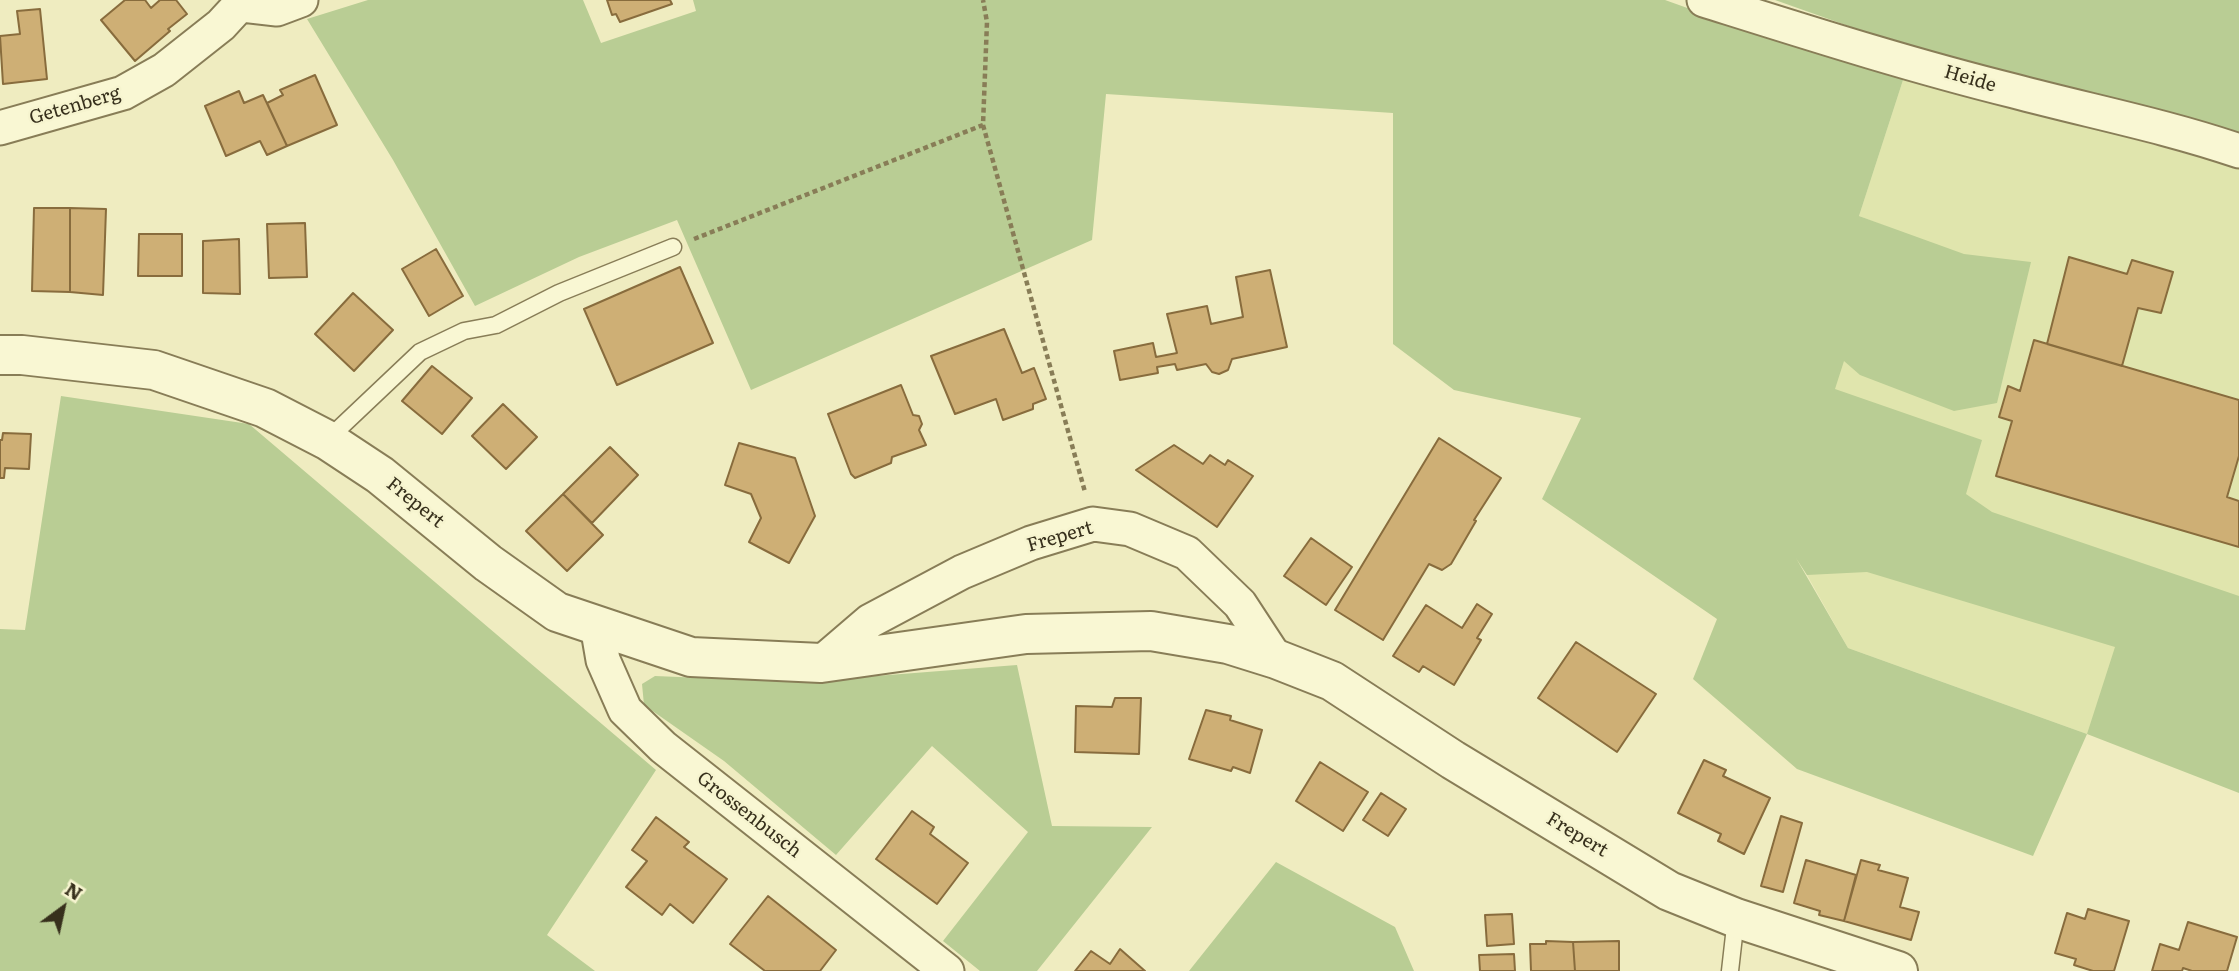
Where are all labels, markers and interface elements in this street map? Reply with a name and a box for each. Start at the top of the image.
street label: Heide [1941,61,1999,97]
street label: Getenberg [27,82,123,130]
street label: Frepert [381,473,449,533]
street label: Frepert [1024,517,1096,557]
street label: Grossenbusch [692,767,806,863]
street label: Frepert [1542,808,1612,862]
north arrow [28,873,98,943]
text: N [60,874,89,906]

